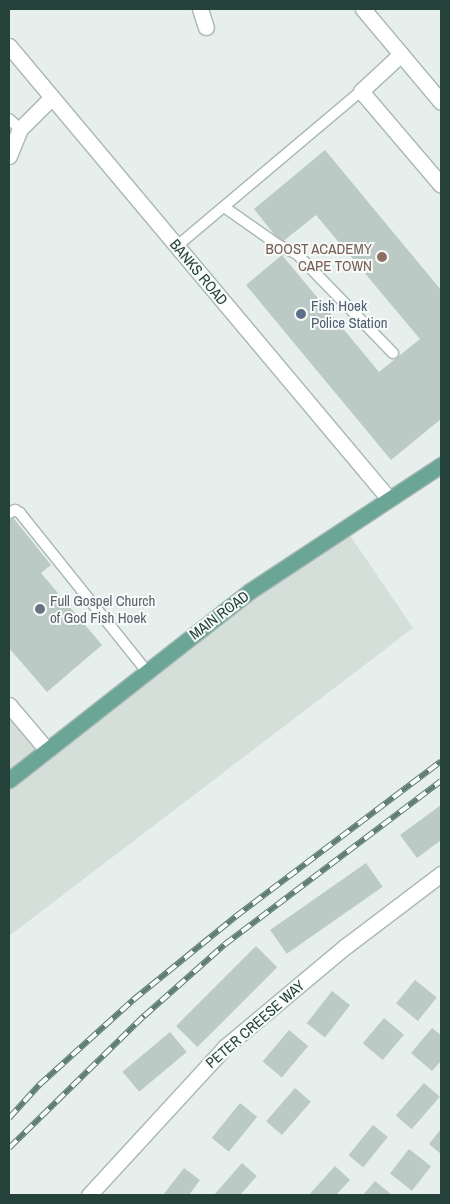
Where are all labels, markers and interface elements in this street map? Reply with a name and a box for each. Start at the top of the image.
street label: BANKS ROAD [166,235,232,309]
place label: BOOST ACADEMY CAPE TOWN [265,239,372,274]
marker: BOOST ACADEMY CAPE TOWN [376,251,388,263]
place label: Fish Hoek Police Station [311,296,388,331]
marker: Fish Hoek Police Station [295,308,307,320]
street label: MAIN ROAD [186,587,252,643]
place label: Full Gospel Church of God Fish Hoek [50,591,155,626]
marker: Full Gospel Church of God Fish Hoek [34,603,46,615]
street label: PETER CREESE WAY [202,976,308,1072]

